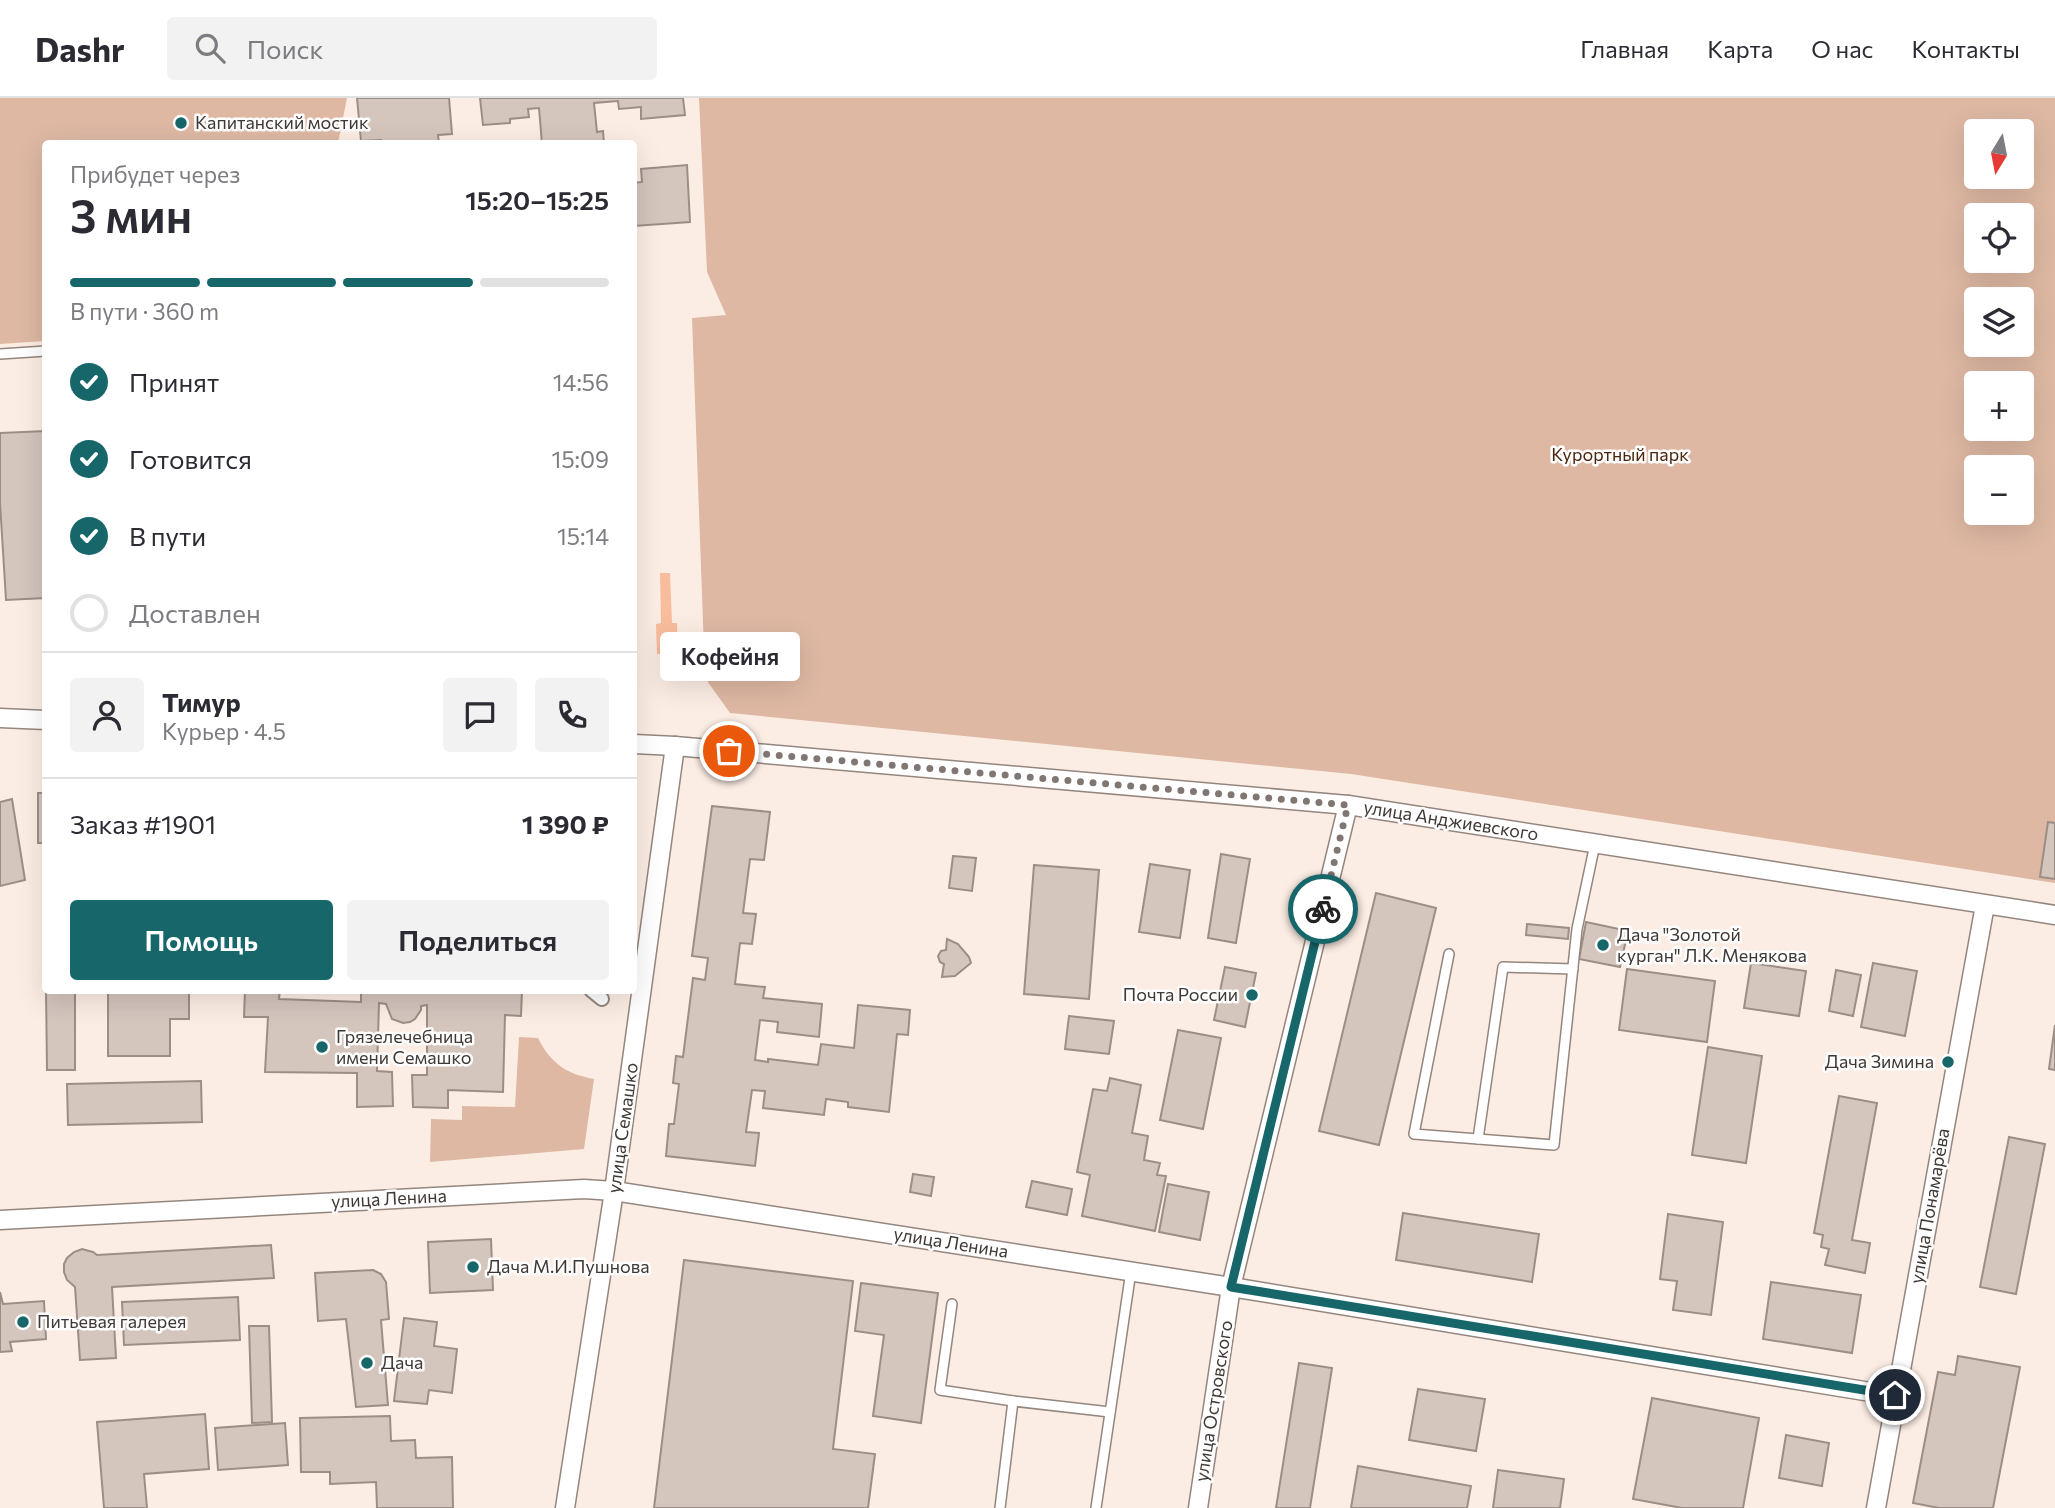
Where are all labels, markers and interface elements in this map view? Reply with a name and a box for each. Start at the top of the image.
search box [167,17,657,80]
text: Dashr [35,28,125,69]
icon: search [191,29,229,67]
text: Поиск [247,33,323,64]
text: Главная [1580,34,1669,63]
text: Карта [1707,34,1773,63]
text: О нас [1811,34,1873,63]
text: Контакты [1911,34,2020,63]
place label: Капитанский мостик [195,111,369,133]
marker: Капитанский мостик [173,115,189,131]
north arrow [1964,119,2034,189]
map controls [1964,119,2034,525]
text: Прибудет через [70,160,240,188]
text: 15:20–15:25 [465,184,609,215]
text: 3 мин [70,186,192,242]
button: locate [1964,203,2034,273]
button: layers [1964,287,2034,357]
text: В пути · 360 m [70,297,219,325]
icon: check [70,363,108,401]
text: Принят [129,366,219,397]
text: 14:56 [553,368,609,396]
button: + [1964,371,2034,441]
icon: check [70,440,108,478]
text: Готовится [129,443,252,474]
park label: Курортный парк [1551,443,1689,465]
text: 15:09 [552,445,609,473]
button: − [1964,455,2034,525]
icon: check [70,517,108,555]
text: В пути [129,520,206,551]
text: 15:14 [557,522,609,550]
text: Доставлен [129,597,261,628]
callout: Кофейня [659,632,799,681]
text: Кофейня [681,642,779,670]
button: person [70,678,144,752]
button: chat [443,678,517,752]
button: phone [535,678,609,752]
text: Тимур [162,686,241,717]
text: Курьер · 4.5 [162,717,286,745]
pin [699,721,759,781]
icon: bag [710,732,748,770]
street label: улица Анджиевского [1362,795,1540,845]
text: Заказ #1901 [70,808,216,839]
text: 1 390 ₽ [522,808,609,839]
courier [1288,874,1358,944]
icon: bike [1304,890,1342,928]
button: Помощь [70,900,333,980]
button: Поделиться [347,900,609,980]
place label: Дача "Золотой курган" Л.К. Менякова [1617,923,1807,966]
marker: Дача "Золотой курган" Л.К. Менякова [1595,937,1611,953]
place label: Почта России [1123,983,1238,1005]
marker: Почта России [1244,987,1260,1003]
place label: Грязелечебница имени Семашко [336,1025,473,1068]
marker: Грязелечебница имени Семашко [314,1039,330,1055]
place label: Дача Зимина [1825,1050,1934,1072]
marker: Дача Зимина [1940,1054,1956,1070]
street label: улица Семашко [602,1061,642,1195]
street label: улица Понамарёва [1905,1126,1954,1285]
street label: улица Ленина [331,1184,447,1212]
street label: улица Ленина [892,1222,1010,1262]
place label: Дача М.И.Пушнова [487,1255,650,1277]
marker: Дача М.И.Пушнова [465,1259,481,1275]
place label: Питьевая галерея [37,1310,186,1332]
marker: Питьевая галерея [15,1314,31,1330]
street label: улица Островского [1189,1319,1237,1483]
place label: Дача [381,1351,423,1373]
marker: Дача [359,1355,375,1371]
pin [1865,1365,1925,1425]
icon: home [1876,1376,1914,1414]

